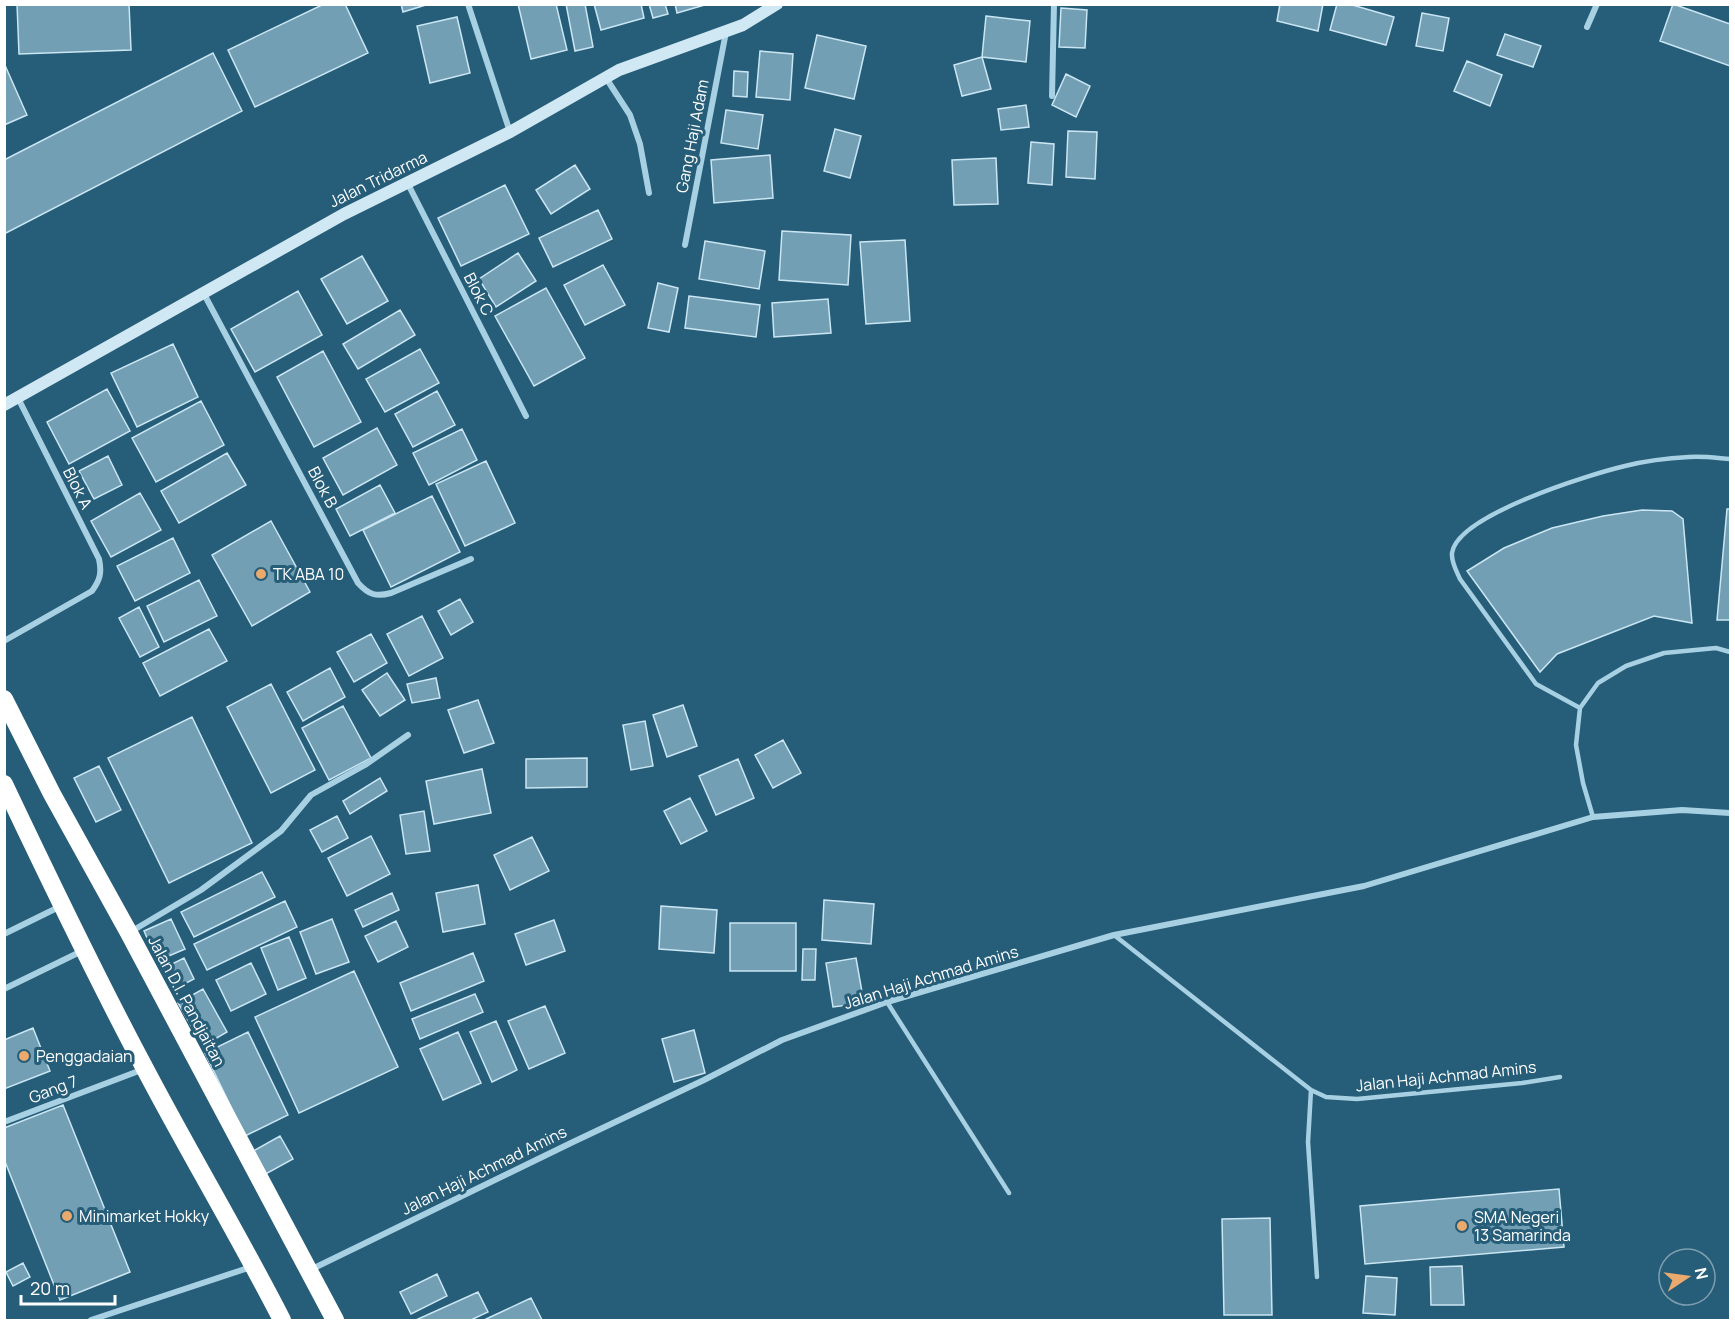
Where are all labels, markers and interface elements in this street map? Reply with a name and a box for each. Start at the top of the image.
street label: Gang Haji Adam [670,77,714,195]
street label: Jalan Tridarma [325,146,431,212]
street label: Blok C [459,269,499,319]
street label: Blok B [303,462,343,512]
street label: Blok A [58,463,98,513]
place label: TK ABA 10 [273,563,344,585]
marker: TK ABA 10 [254,567,268,581]
street label: Jalan D.I. Pandjaitan [143,932,231,1070]
street label: Jalan Haji Achmad Amins [841,940,1021,1014]
place label: Penggadaian [36,1045,133,1067]
marker: Penggadaian [17,1049,31,1063]
street label: Jalan Haji Achmad Amins [1355,1056,1537,1096]
street label: Gang 7 [26,1070,80,1108]
street label: Jalan Haji Achmad Amins [398,1120,570,1220]
place label: Minimarket Hokky [79,1205,210,1227]
place label: SMA Negeri 13 Samarinda [1474,1206,1571,1246]
marker: Minimarket Hokky [60,1209,74,1223]
marker: SMA Negeri 13 Samarinda [1455,1219,1469,1233]
north arrow [1657,1247,1717,1307]
text: N [1690,1266,1714,1282]
scale bar [21,1268,116,1306]
text: 20 m [30,1276,70,1300]

